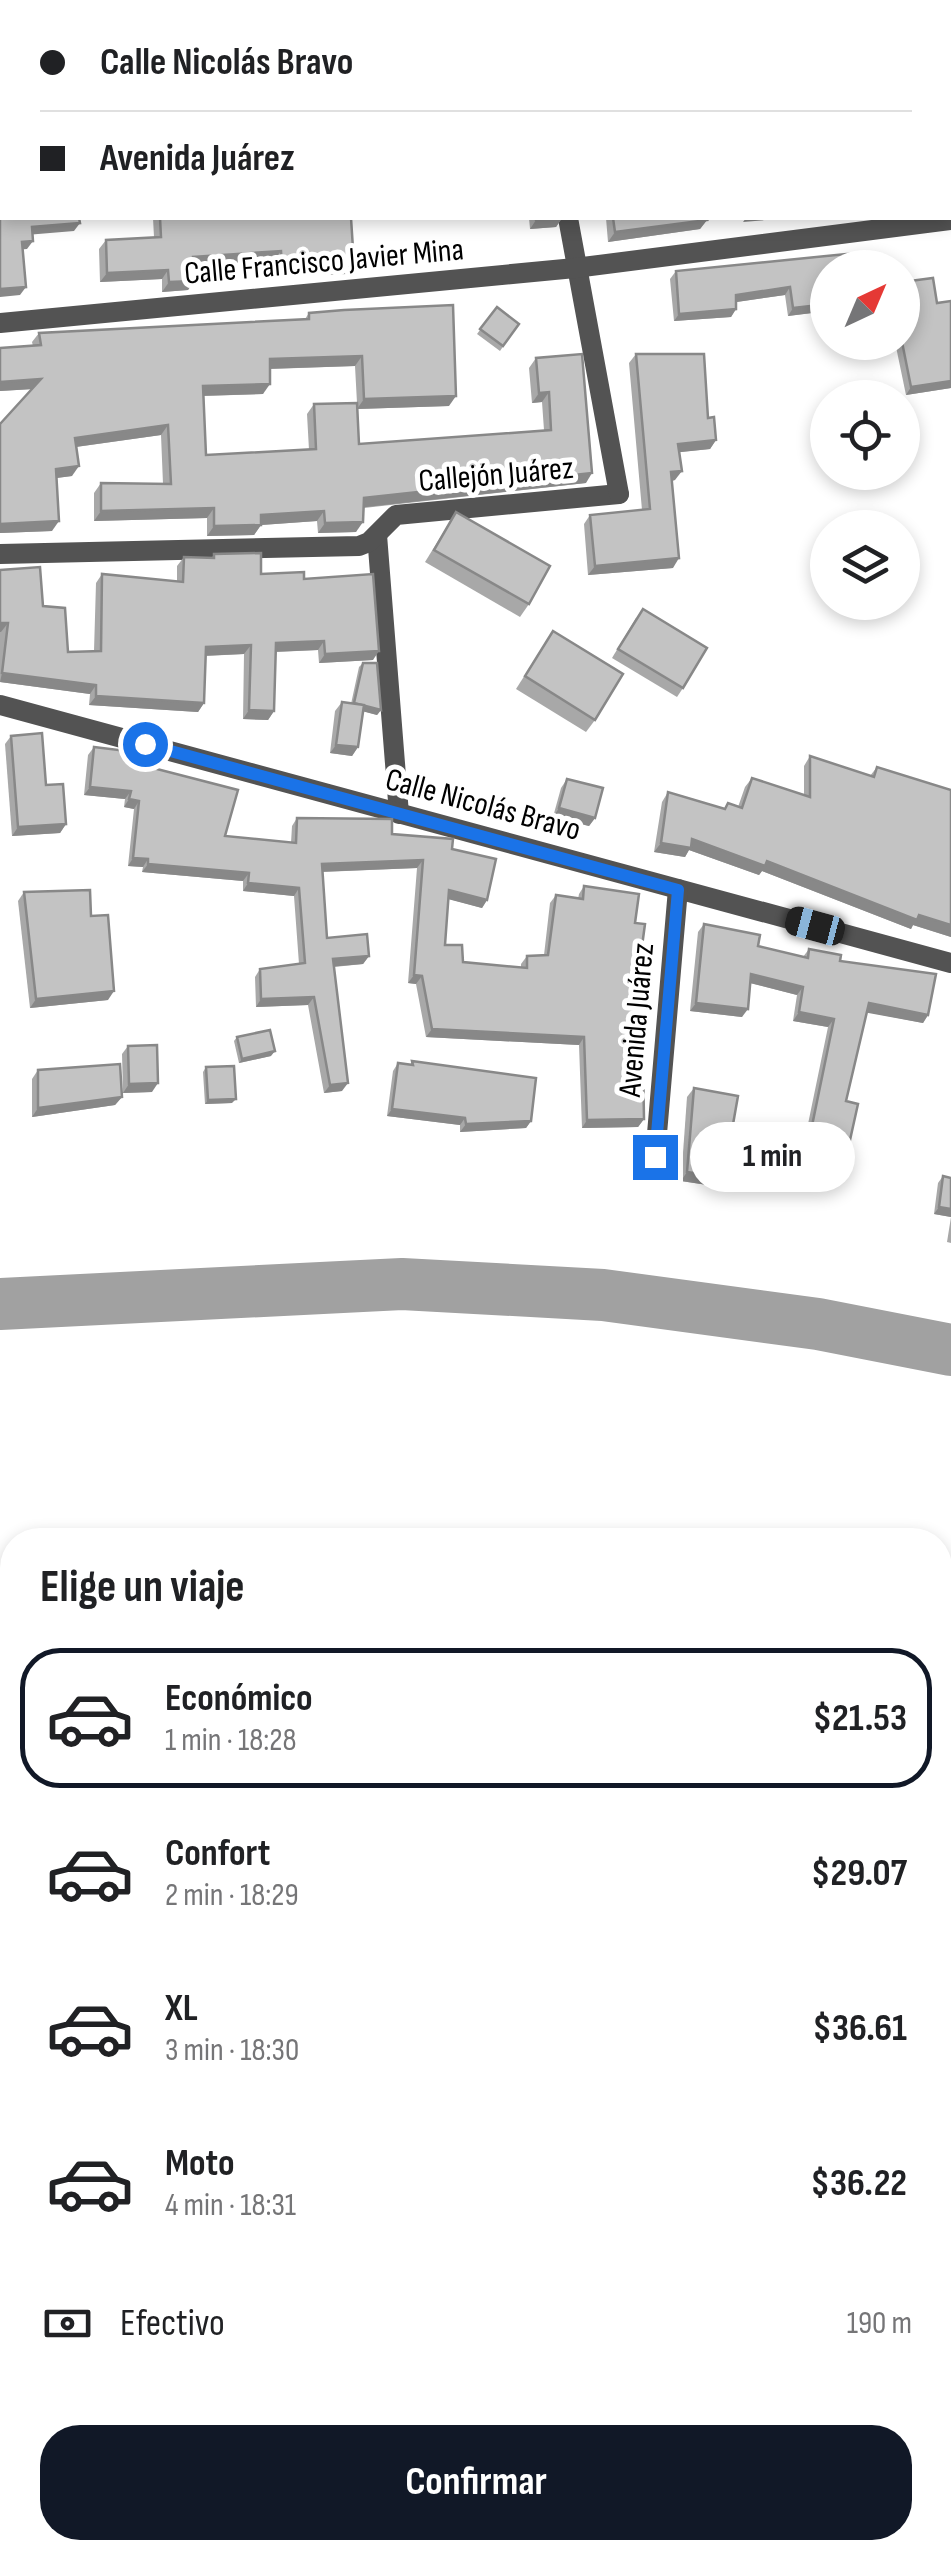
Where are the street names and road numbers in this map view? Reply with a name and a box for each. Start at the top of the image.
street label: Calle Francisco Javier Mina [183,230,465,294]
street label: Callejón Juárez [417,449,575,501]
street label: Calle Nicolás Bravo [381,760,585,850]
street label: Avenida Juárez [611,942,663,1099]

